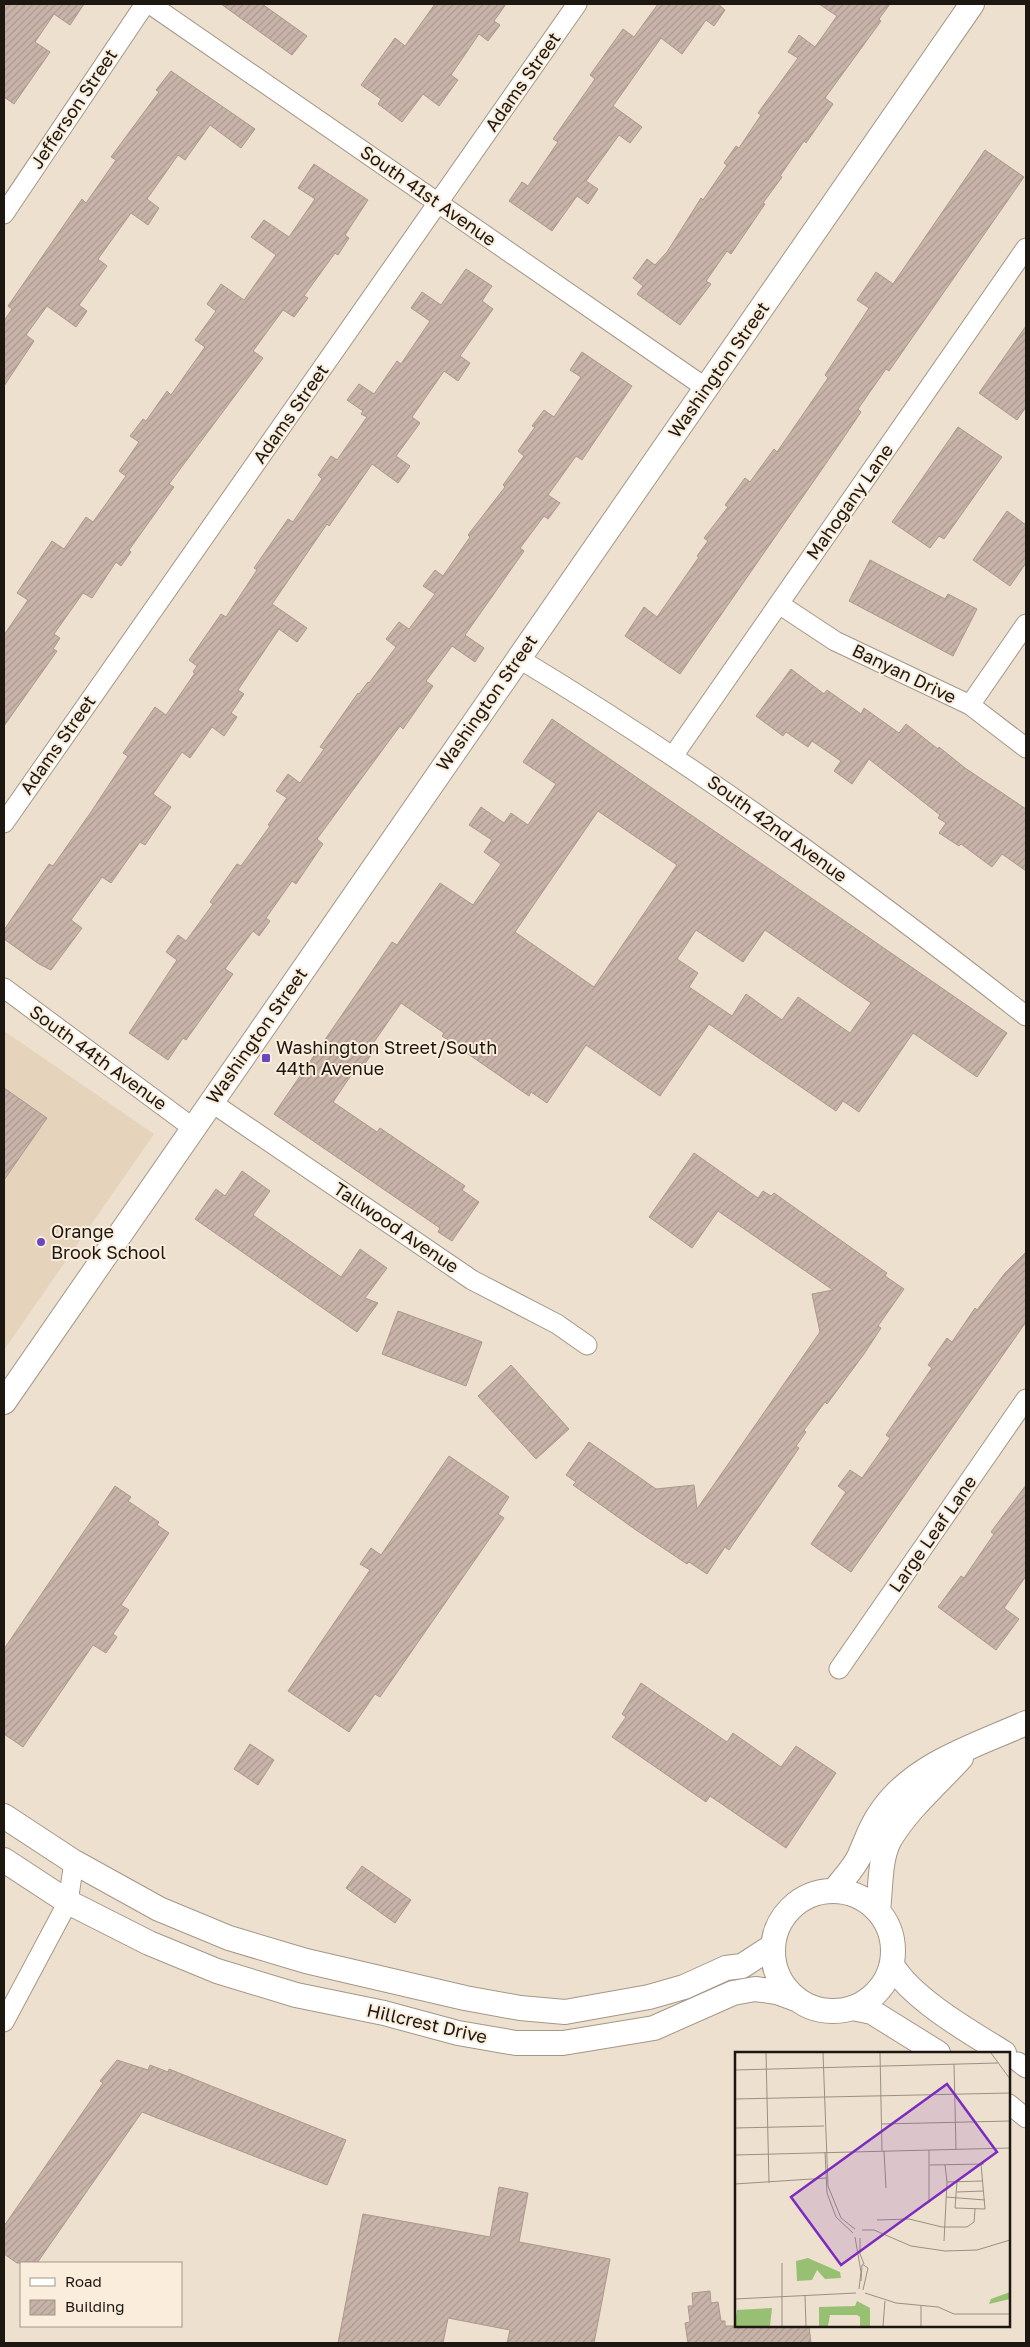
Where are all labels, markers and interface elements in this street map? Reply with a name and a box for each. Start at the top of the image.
street label: Adams Street [480,27,565,135]
street label: Jefferson Street [25,44,121,173]
street label: South 41st Avenue [357,140,501,250]
street label: Washington Street [663,297,773,442]
street label: Adams Street [248,359,333,467]
street label: Mahogany Lane [801,439,897,564]
street label: Washington Street [431,630,541,775]
street label: Banyan Drive [849,638,960,708]
street label: Adams Street [15,690,100,798]
street label: South 42nd Avenue [703,770,852,886]
street label: Washington Street [201,963,311,1108]
street label: South 44th Avenue [26,1000,171,1114]
place label: Washington Street/South 44th Avenue [276,1036,497,1079]
marker: Washington Street/South 44th Avenue [260,1052,272,1064]
street label: Tallwood Avenue [330,1177,463,1277]
place label: Orange Brook School [51,1220,166,1263]
marker: Orange Brook School [35,1236,47,1248]
street label: Large Leaf Lane [884,1471,981,1596]
street label: Hillcrest Drive [365,1998,490,2048]
inset map [735,2052,1010,2327]
legend [20,2262,182,2327]
text: Road [65,2272,102,2290]
text: Building [65,2297,125,2315]

